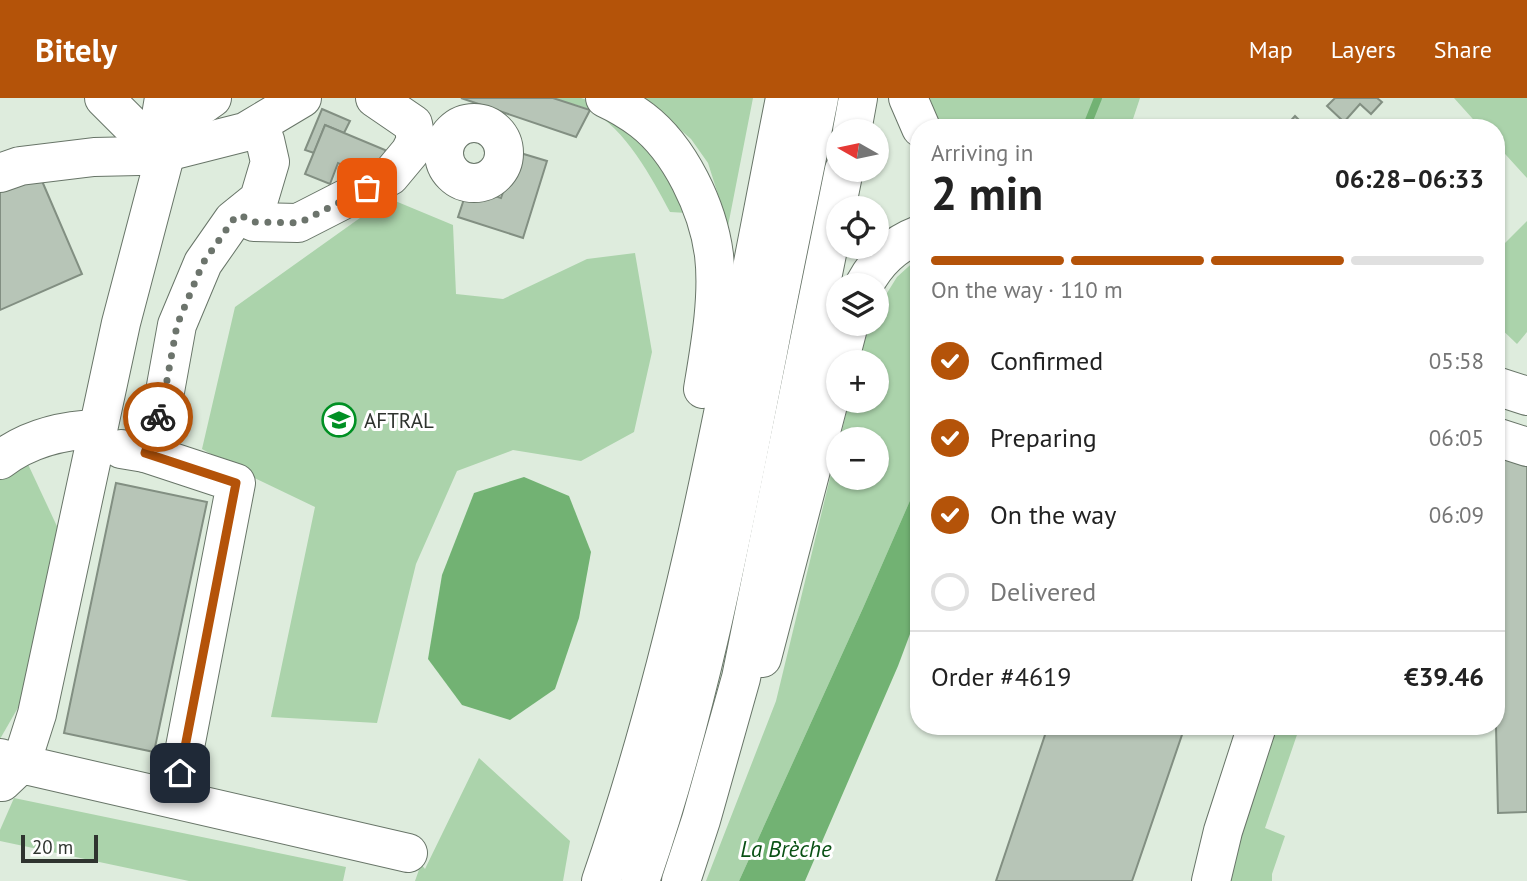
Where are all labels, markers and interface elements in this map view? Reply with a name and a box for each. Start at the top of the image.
text: Bitely [35,28,117,71]
text: Map [1249,34,1293,65]
text: Layers [1331,34,1396,65]
text: Share [1434,34,1492,65]
north arrow [826,119,889,182]
map controls [826,119,889,490]
text: Arriving in [931,138,1033,167]
pin [337,158,397,218]
text: 06:28–06:33 [1335,162,1484,195]
text: 2 min [931,163,1043,223]
icon: bag [348,169,386,207]
button: locate [826,196,889,259]
button: layers [826,273,889,336]
text: On the way · 110 m [931,275,1123,304]
icon: check [931,342,969,380]
text: Confirmed [990,344,1103,377]
text: 05:58 [1429,346,1484,375]
button: + [826,350,889,413]
courier [123,382,193,452]
icon: bike [139,398,177,436]
school or university icon: AFTRAL [320,401,358,439]
place label: AFTRAL [364,407,434,434]
icon: check [931,419,969,457]
text: Preparing [990,421,1097,454]
text: 06:05 [1429,423,1484,452]
button: − [826,427,889,490]
icon: check [931,496,969,534]
text: On the way [990,498,1116,531]
text: 06:09 [1429,500,1484,529]
text: Delivered [990,575,1096,608]
text: Order #4619 [931,660,1071,693]
text: €39.46 [1404,660,1484,693]
pin [150,743,210,803]
icon: home [161,754,199,792]
scale bar [21,832,98,864]
water label: La Brèche [740,834,832,863]
text: 20 m [32,835,73,859]

